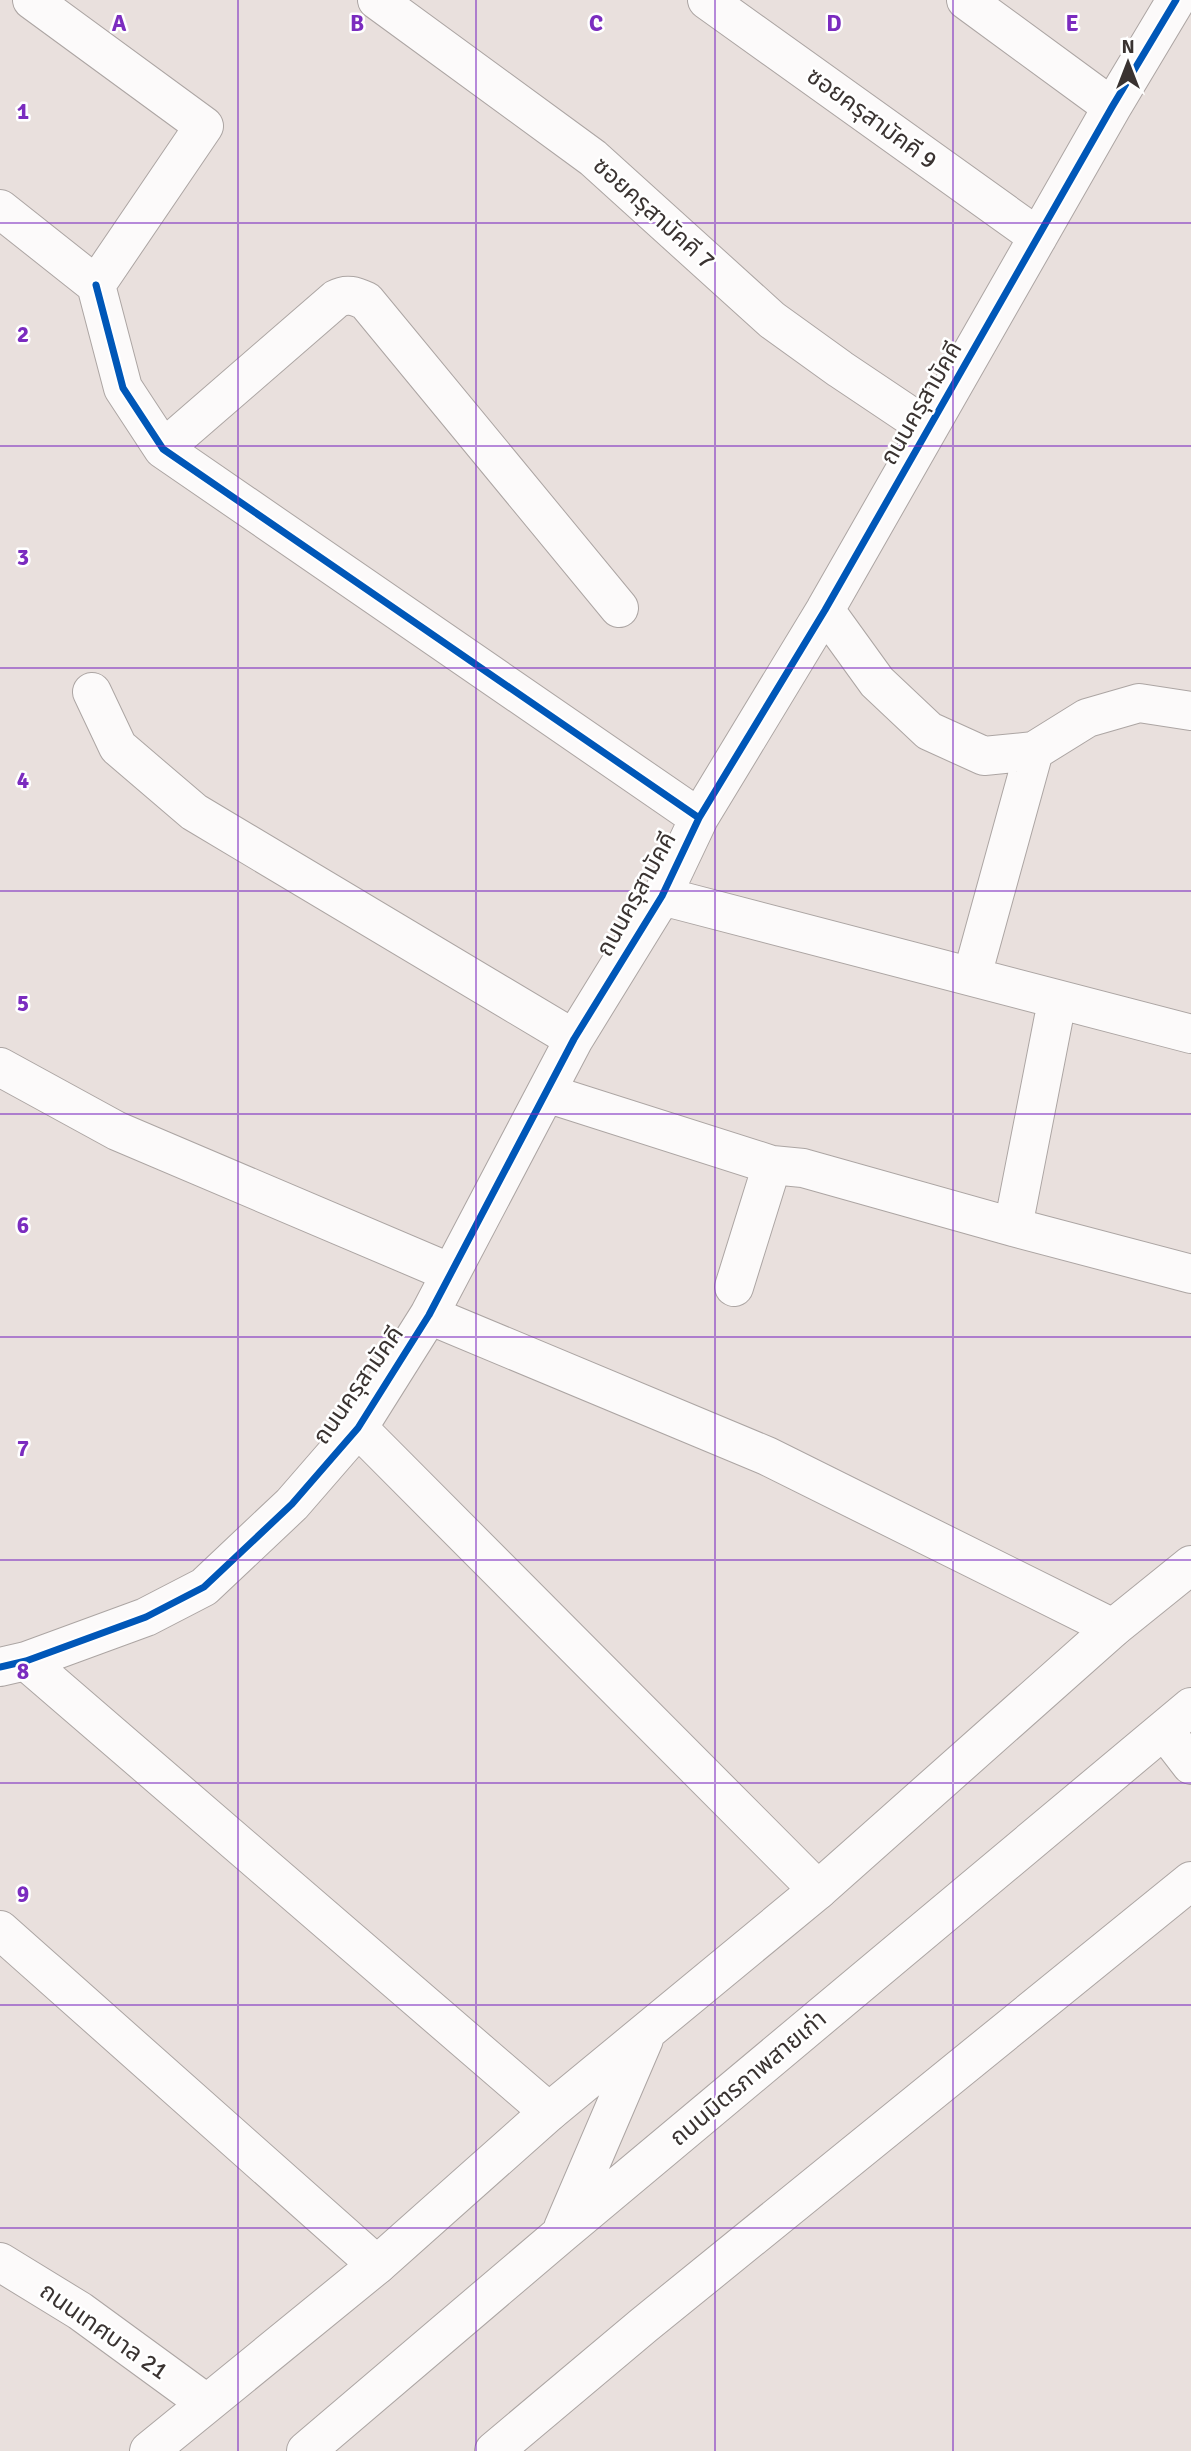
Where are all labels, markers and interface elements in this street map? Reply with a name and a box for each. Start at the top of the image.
text: A [112,9,127,38]
text: B [350,9,364,38]
text: C [589,9,603,38]
text: D [826,9,842,38]
text: E [1065,9,1079,38]
north arrow [1093,28,1163,98]
text: N [1121,35,1135,59]
street label: ซอยครุสามัคคี 9 [801,61,943,175]
text: 1 [17,97,29,126]
street label: ซอยครุสามัคคี 7 [587,150,721,276]
text: 2 [17,320,29,349]
street label: ถนนครุสามัคคี [874,336,968,470]
text: 3 [17,543,29,572]
text: 4 [17,766,29,795]
street label: ถนนครุสามัคคี [589,826,683,962]
text: 5 [17,989,29,1018]
text: 6 [17,1211,29,1240]
street label: ถนนครุสามัคคี [306,1320,410,1450]
text: 7 [17,1434,29,1463]
text: 8 [17,1657,29,1686]
text: 9 [17,1880,29,1909]
street label: ถนนมิตรภาพสายเก่า [664,2004,832,2152]
street label: ถนนเทศบาล 21 [34,2276,174,2386]

